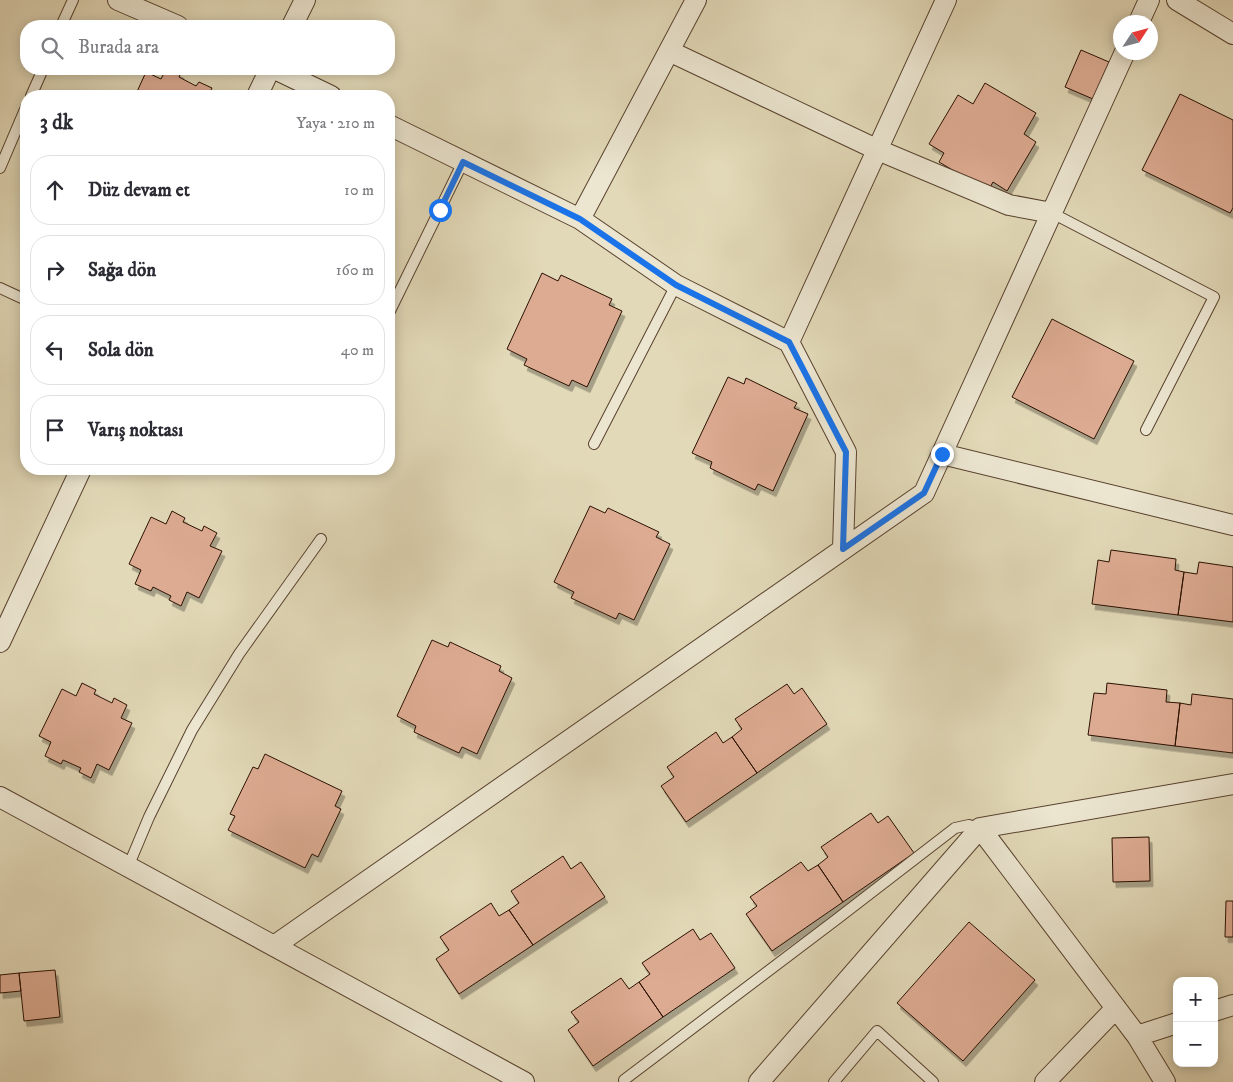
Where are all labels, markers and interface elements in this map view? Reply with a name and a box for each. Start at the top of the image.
north arrow [1113,15,1158,60]
search box [20,20,395,75]
icon: search [38,34,66,62]
text: Burada ara [78,36,159,59]
text: 3 dk [40,110,73,136]
text: Yaya · 210 m [296,113,375,133]
icon: ahead [41,176,69,204]
text: Düz devam et [88,179,190,202]
text: 10 m [344,180,374,200]
route start [429,199,452,222]
icon: right [41,256,69,284]
text: Sağa dön [88,259,156,282]
text: 160 m [336,260,374,280]
icon: left [41,336,69,364]
text: Sola dön [88,339,154,362]
text: 40 m [341,340,374,360]
icon: arrive [41,416,69,444]
text: Varış noktası [88,419,183,442]
route end [931,443,954,466]
map controls [1173,977,1218,1067]
button: + [1173,977,1218,1022]
button: − [1173,1022,1218,1067]

